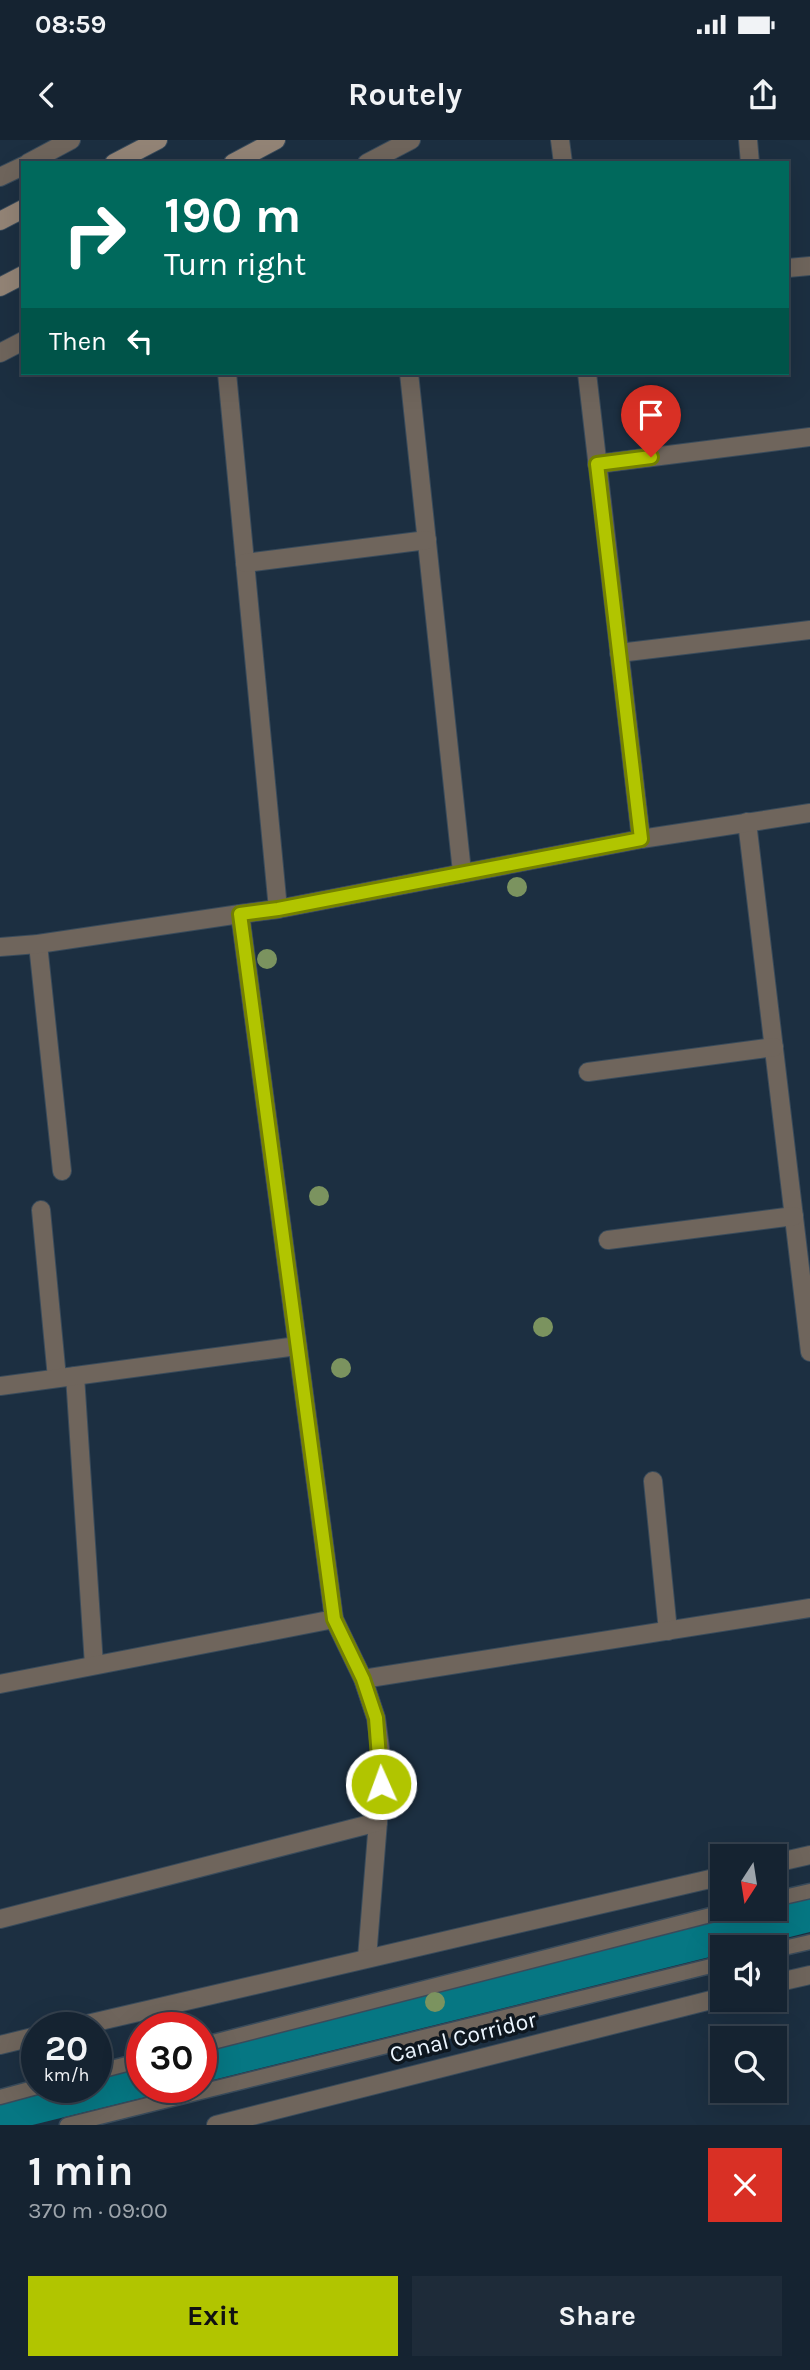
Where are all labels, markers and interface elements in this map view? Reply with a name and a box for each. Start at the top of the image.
text: 08:59 [35,9,106,40]
icon: back [28,76,66,114]
text: Routely [348,76,462,113]
icon: share [744,76,782,114]
text: 190 m [164,187,301,244]
icon: right [49,189,140,280]
text: Turn right [164,246,306,283]
icon: left [121,322,159,360]
text: Then [49,326,107,357]
pin [621,385,681,457]
icon: arrive [632,396,670,434]
position arrow [344,1747,418,1821]
north arrow [710,1844,788,1922]
map controls [710,1844,787,2103]
button: sound [710,1935,787,2012]
street label: Canal Corridor [387,2006,540,2068]
speed limit sign: 30 [126,2012,217,2103]
button: search [710,2026,787,2103]
text: 20 [45,2028,88,2069]
text: km/h [44,2064,89,2086]
text: 1 min [28,2146,133,2196]
button: close [708,2148,782,2222]
text: 370 m · 09:00 [28,2197,168,2224]
button: Exit [28,2276,398,2356]
button: Share [412,2276,782,2356]

